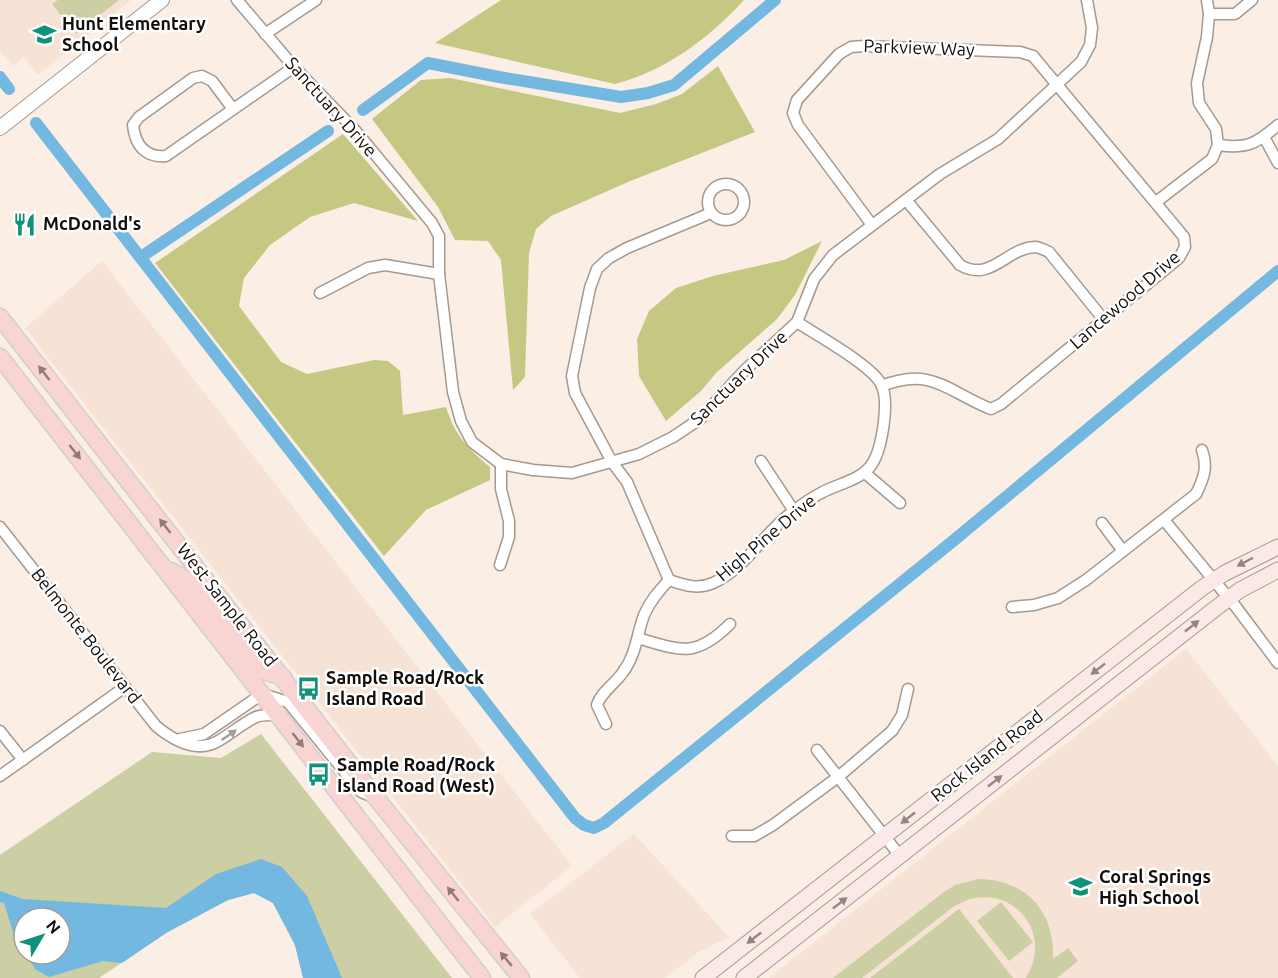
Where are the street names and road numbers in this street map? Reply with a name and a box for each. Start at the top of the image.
street label: Parkview Way [863,35,975,59]
street label: Sanctuary Drive [282,53,382,160]
street label: Lancewood Drive [1065,246,1183,352]
street label: Sanctuary Drive [686,326,791,428]
street label: High Pine Drive [712,490,819,585]
street label: West Sample Road [174,539,282,670]
street label: Belmonte Boulevard [28,564,146,707]
street label: Rock Island Road [927,705,1046,805]

